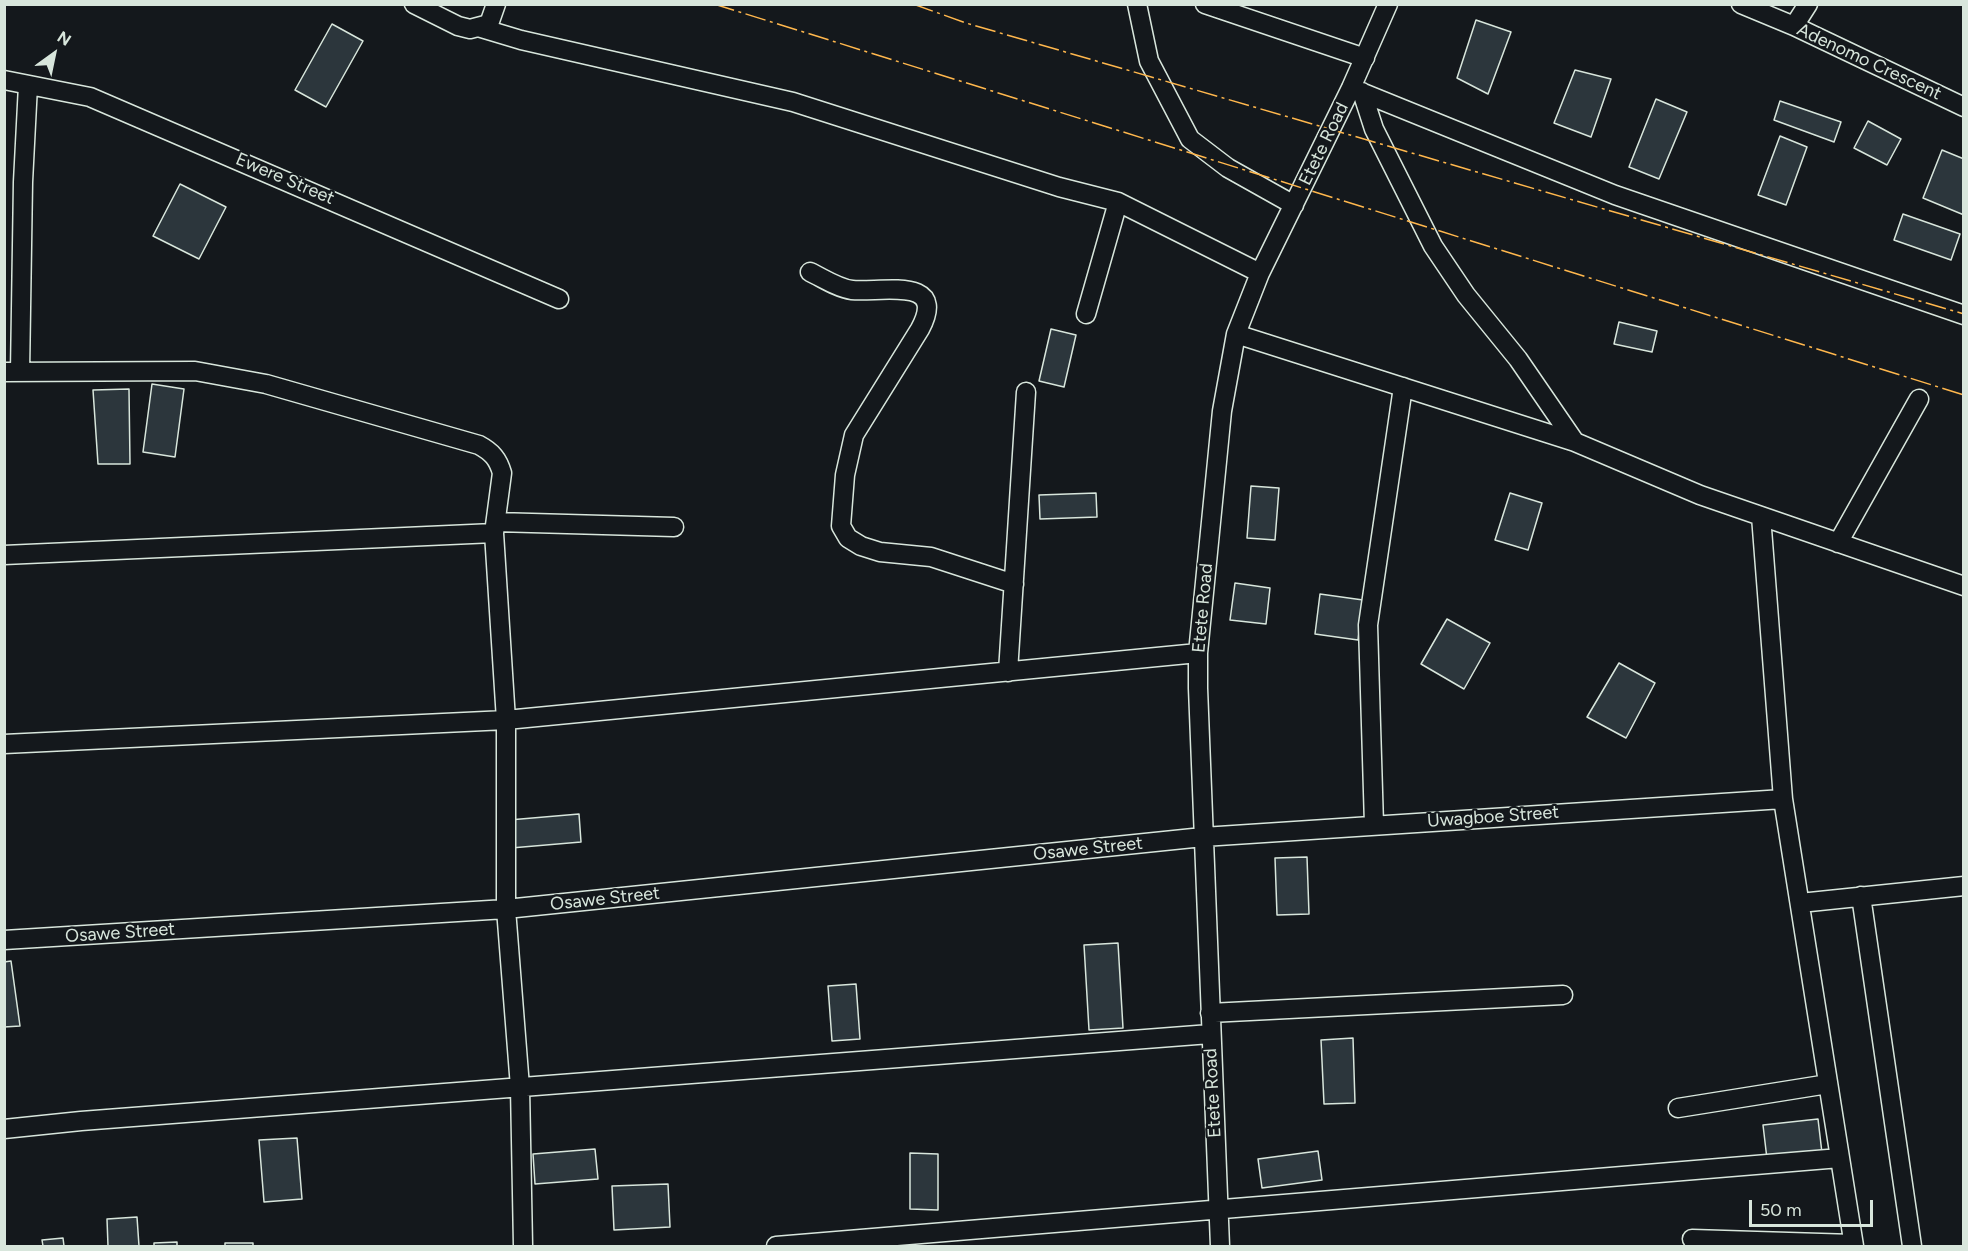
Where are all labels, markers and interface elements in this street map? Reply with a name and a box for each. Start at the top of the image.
street label: Adenomo Crescent [1793,19,1945,105]
north arrow [24,24,84,84]
text: N [54,27,74,50]
street label: Etete Road [1295,99,1353,189]
street label: Ewere Street [232,149,338,209]
street label: Etete Road [1188,562,1218,654]
street label: Uwagboe Street [1426,802,1560,832]
street label: Osawe Street [1032,833,1144,865]
street label: Osawe Street [549,883,661,915]
street label: Osawe Street [64,918,176,948]
street label: Etete Road [1200,1048,1226,1138]
scale bar [1752,1188,1876,1226]
text: 50 m [1760,1199,1802,1221]

